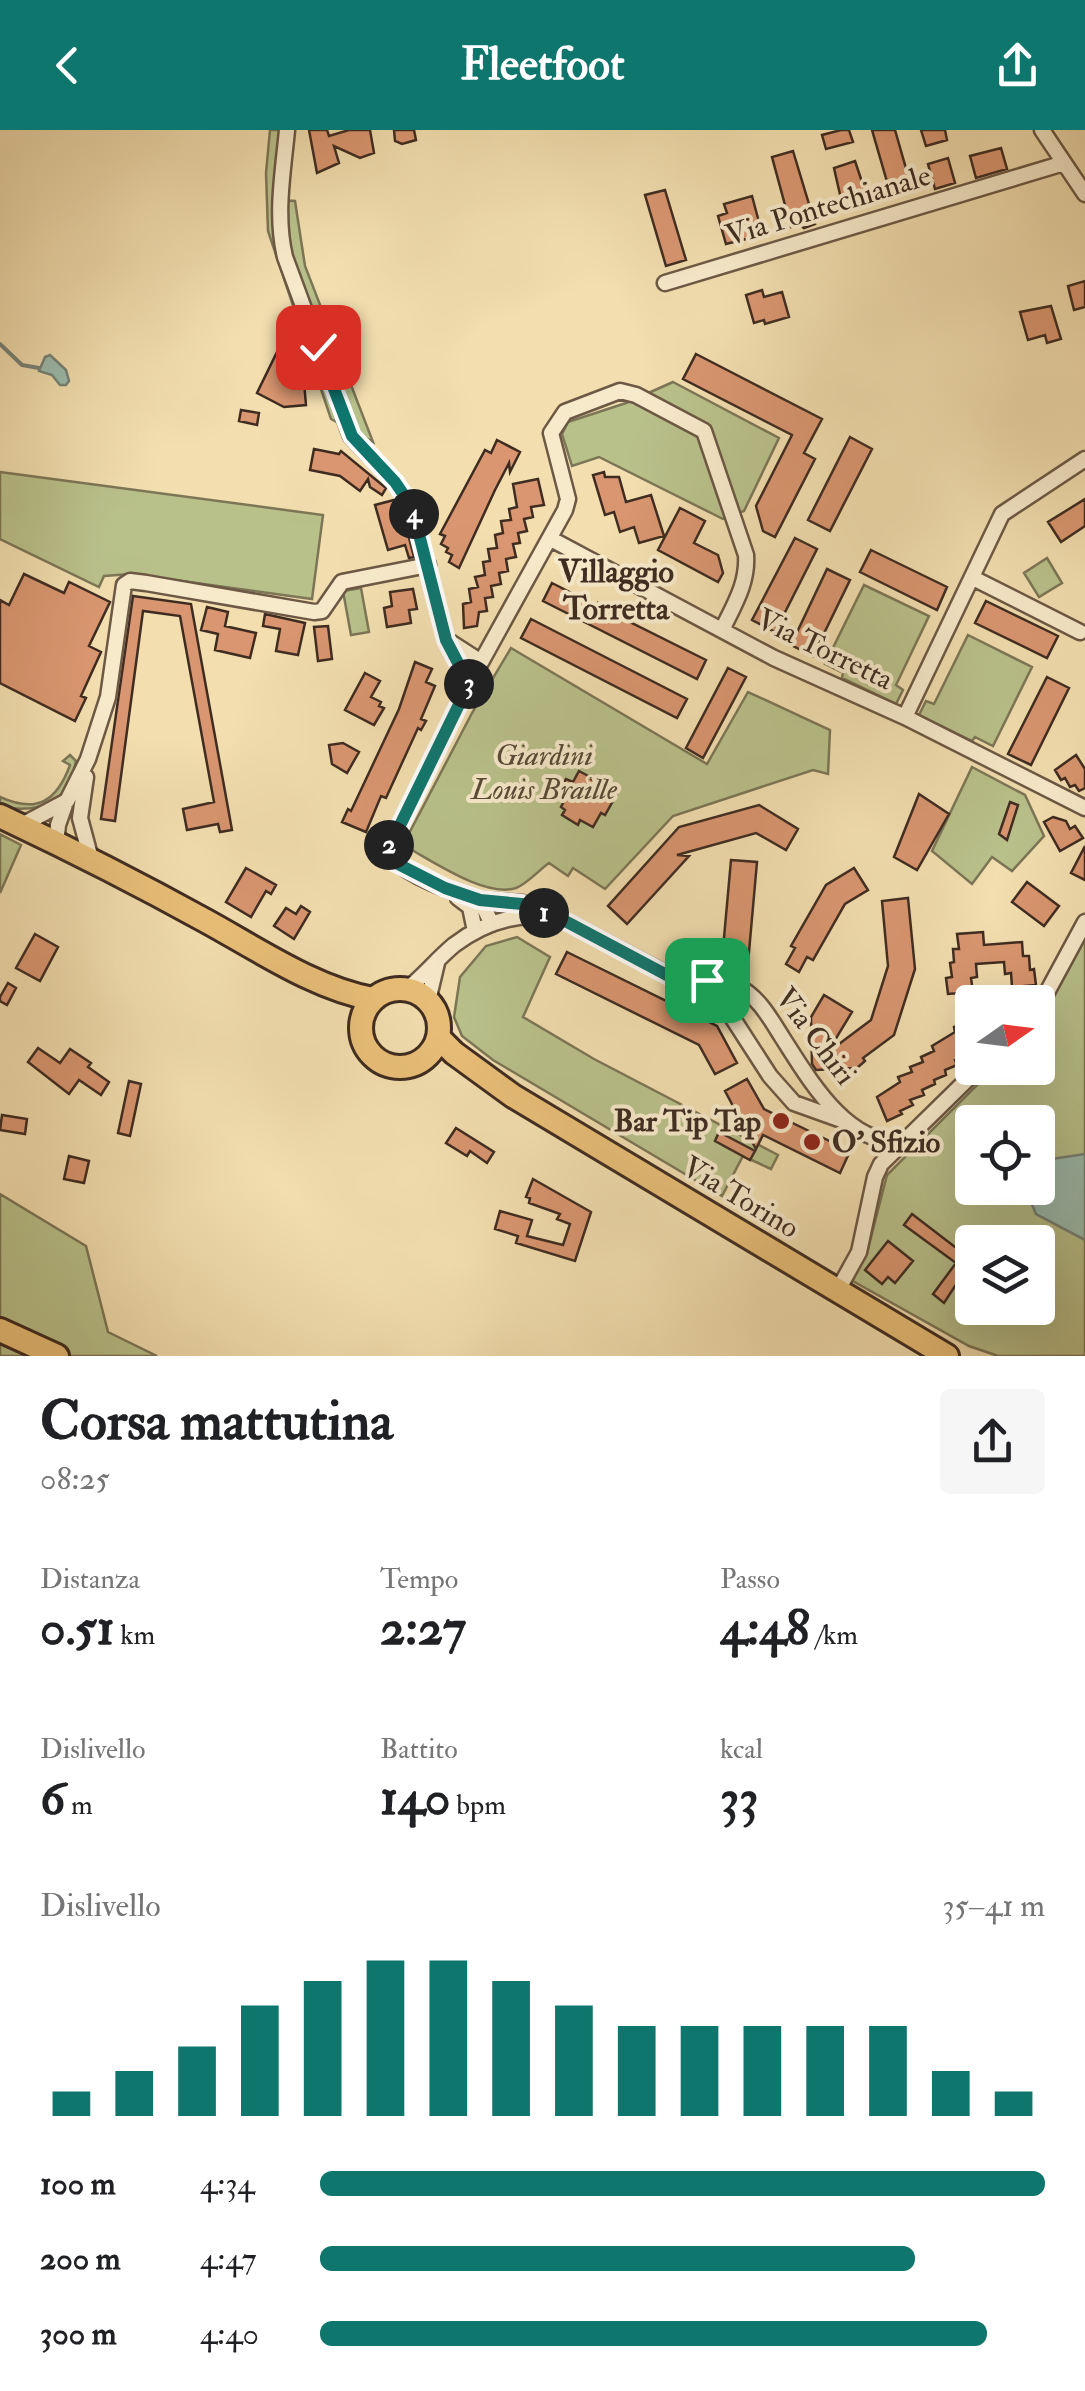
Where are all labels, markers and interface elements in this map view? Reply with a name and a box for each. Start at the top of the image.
text: Fleetfoot [460,37,625,93]
icon: back [40,38,95,93]
icon: share [990,38,1045,93]
street label: Via Pontechianale [721,157,935,254]
pin [276,305,361,390]
icon: check [291,320,346,375]
pin: 4 [389,489,439,539]
text: 4 [406,496,422,531]
district label: Villaggio Torretta [557,552,674,629]
street label: Via Torretta [751,601,900,699]
pin: 3 [444,659,494,709]
text: 3 [464,666,474,701]
park label: Giardini Louis Braille [470,737,618,808]
pin: 2 [364,820,414,870]
text: 2 [382,827,396,862]
pin: 1 [519,888,569,938]
text: 1 [539,895,549,930]
pin [665,938,750,1023]
icon: arrive [680,953,735,1008]
street label: Via Chiri [767,980,864,1092]
north arrow [955,985,1055,1085]
map controls [955,985,1055,1325]
place label: Bar Tip Tap [614,1103,761,1140]
button: locate [955,1105,1055,1205]
marker: Bar Tip Tap [770,1110,792,1132]
place label: O' Sfizio [832,1124,940,1161]
marker: O' Sfizio [801,1131,823,1153]
street label: Via Torino [676,1148,806,1247]
button: layers [955,1225,1055,1325]
text: Corsa mattutina [40,1387,393,1456]
button: share [940,1389,1045,1494]
text: 08:25 [40,1459,110,1499]
text: Distanza [40,1562,140,1597]
text: Tempo [380,1562,458,1597]
text: Passo [720,1562,780,1597]
text: 0.51 [40,1597,114,1660]
text: 2:27 [380,1597,466,1660]
text: 4:48 [720,1597,810,1660]
text: km [114,1618,155,1653]
text: /km [810,1618,858,1653]
text: Dislivello [40,1732,146,1767]
text: Battito [380,1732,458,1767]
text: kcal [720,1732,763,1767]
text: 6 [40,1767,65,1830]
text: 140 [380,1767,450,1830]
text: 33 [720,1767,758,1830]
text: m [65,1788,93,1823]
text: bpm [450,1788,506,1823]
text: Dislivello [40,1886,161,1926]
text: 35–41 m [942,1886,1045,1926]
text: 100 m [40,2164,116,2204]
text: 4:34 [200,2164,255,2204]
text: 200 m [40,2239,121,2279]
text: 4:47 [200,2239,256,2279]
text: 300 m [40,2314,117,2354]
text: 4:40 [200,2314,259,2354]

